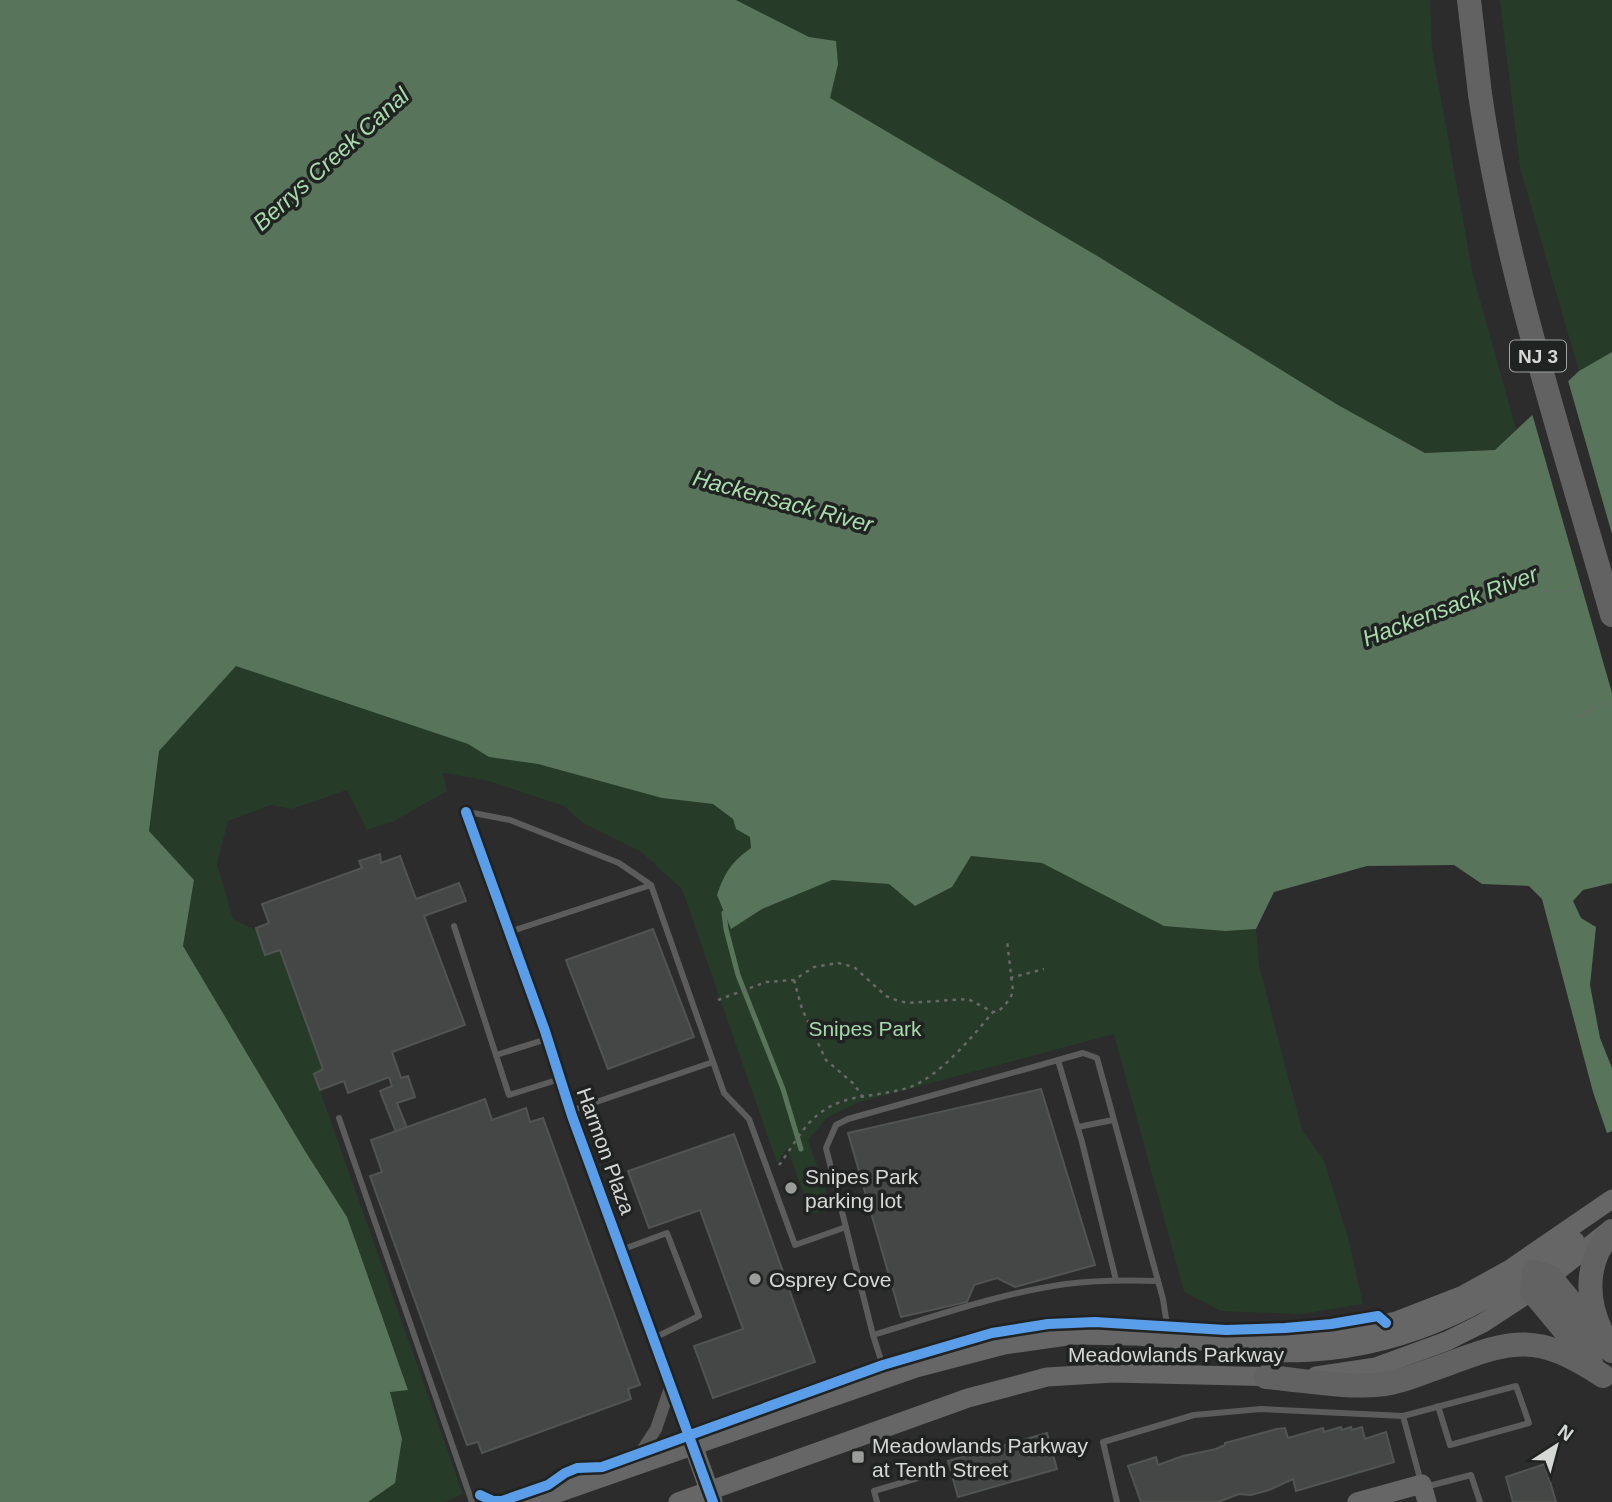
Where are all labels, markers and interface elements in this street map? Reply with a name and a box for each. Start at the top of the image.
water label: Berrys Creek Canal [248,82,415,236]
road number: NJ 3 [1510,340,1566,372]
water label: Hackensack River [690,464,877,538]
water label: Hackensack River [1359,560,1542,651]
park label: Snipes Park [808,1017,922,1040]
street label: Harmon Plaza [572,1085,640,1218]
place label: Snipes Park parking lot [805,1165,919,1212]
marker: Snipes Park parking lot [783,1180,799,1196]
place label: Osprey Cove [769,1268,892,1291]
marker: Osprey Cove [747,1271,763,1287]
street label: Meadowlands Parkway [1068,1343,1284,1366]
north arrow [1521,1411,1591,1481]
text: N [1554,1420,1577,1445]
place label: Meadowlands Parkway at Tenth Street [872,1434,1088,1481]
marker: Meadowlands Parkway at Tenth Street [850,1449,866,1465]

